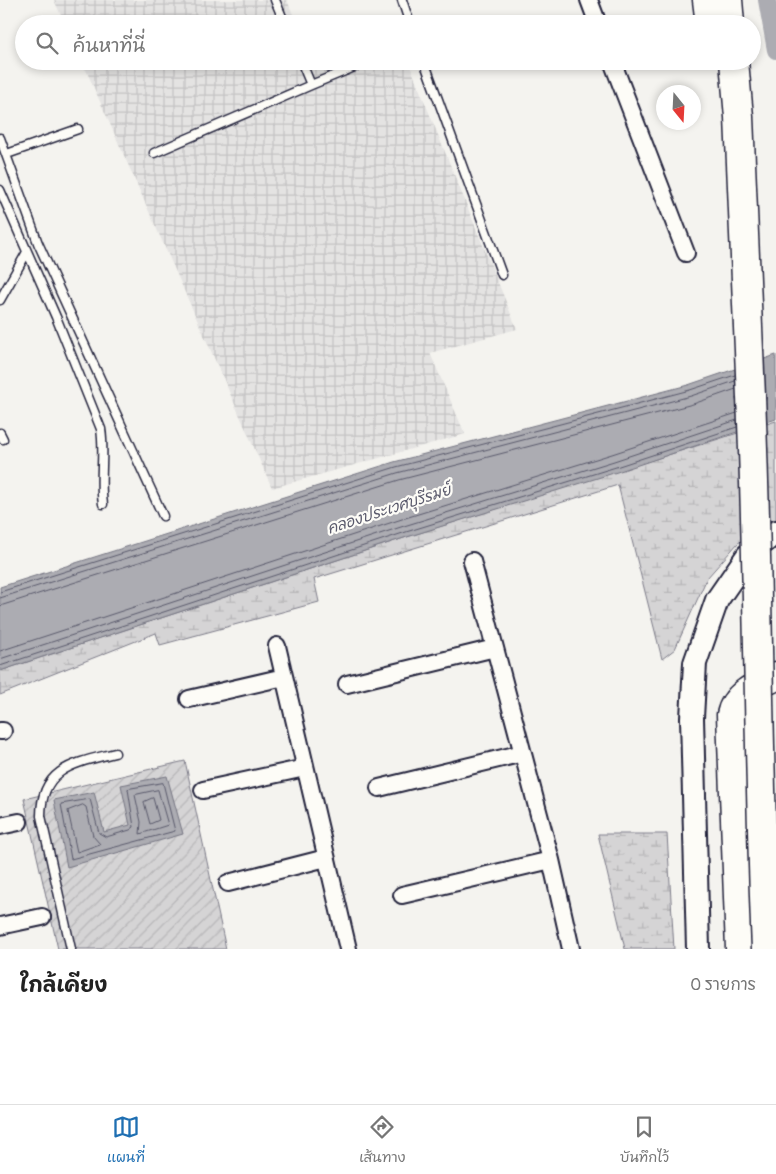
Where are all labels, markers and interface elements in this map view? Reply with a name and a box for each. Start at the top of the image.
search box [15,15,761,70]
icon: search [33,29,61,57]
text: ค้นหาที่นี่ [73,34,145,58]
north arrow [656,85,701,130]
water label: คลองประเวศบุรีรมย์ [325,479,457,539]
text: ใกล้เคียง [20,972,107,999]
text: 0 รายการ [690,975,756,995]
tab: แผนที่ [107,1113,145,1167]
tab: เส้นทาง [359,1113,405,1167]
tab: บันทึกไว้ [620,1113,669,1167]

